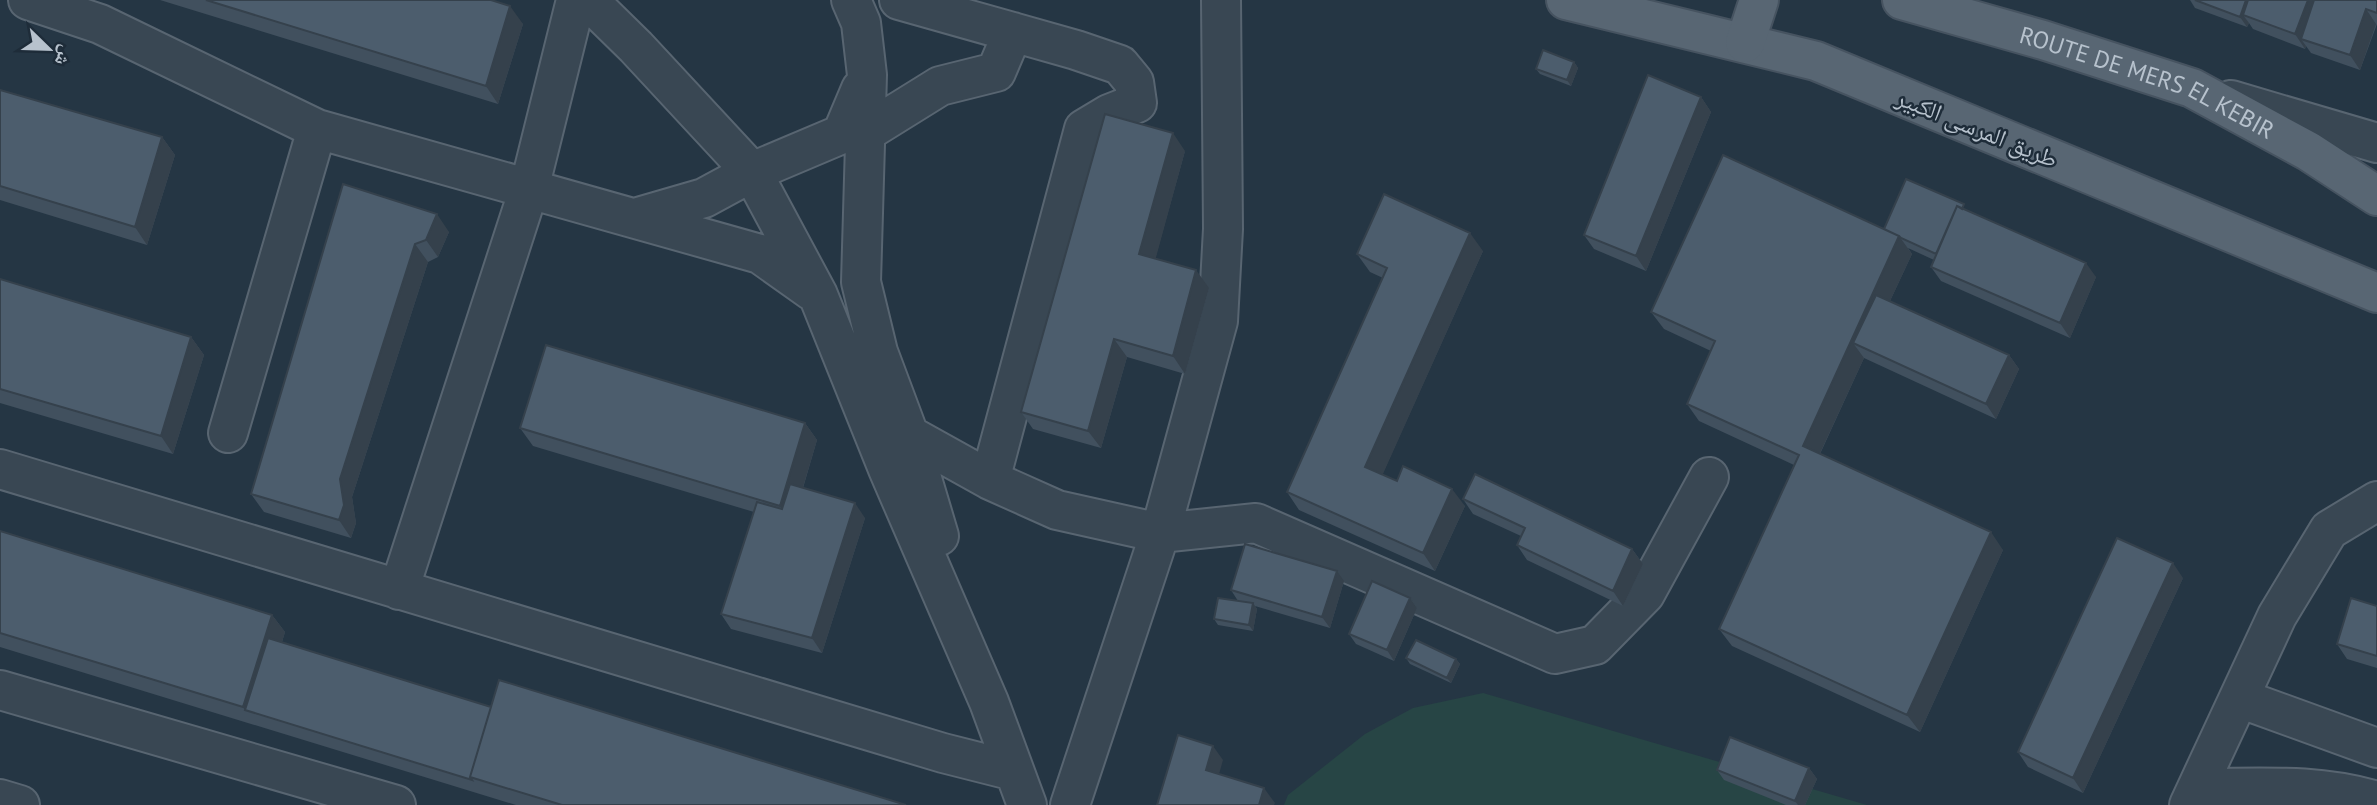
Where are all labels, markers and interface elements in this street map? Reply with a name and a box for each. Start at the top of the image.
north arrow [14,14,84,84]
street label: ROUTE DE MERS EL KEBIR [2016,19,2280,145]
text: ش [50,42,80,70]
street label: طريق المرسى الكبير [1891,81,2062,175]

